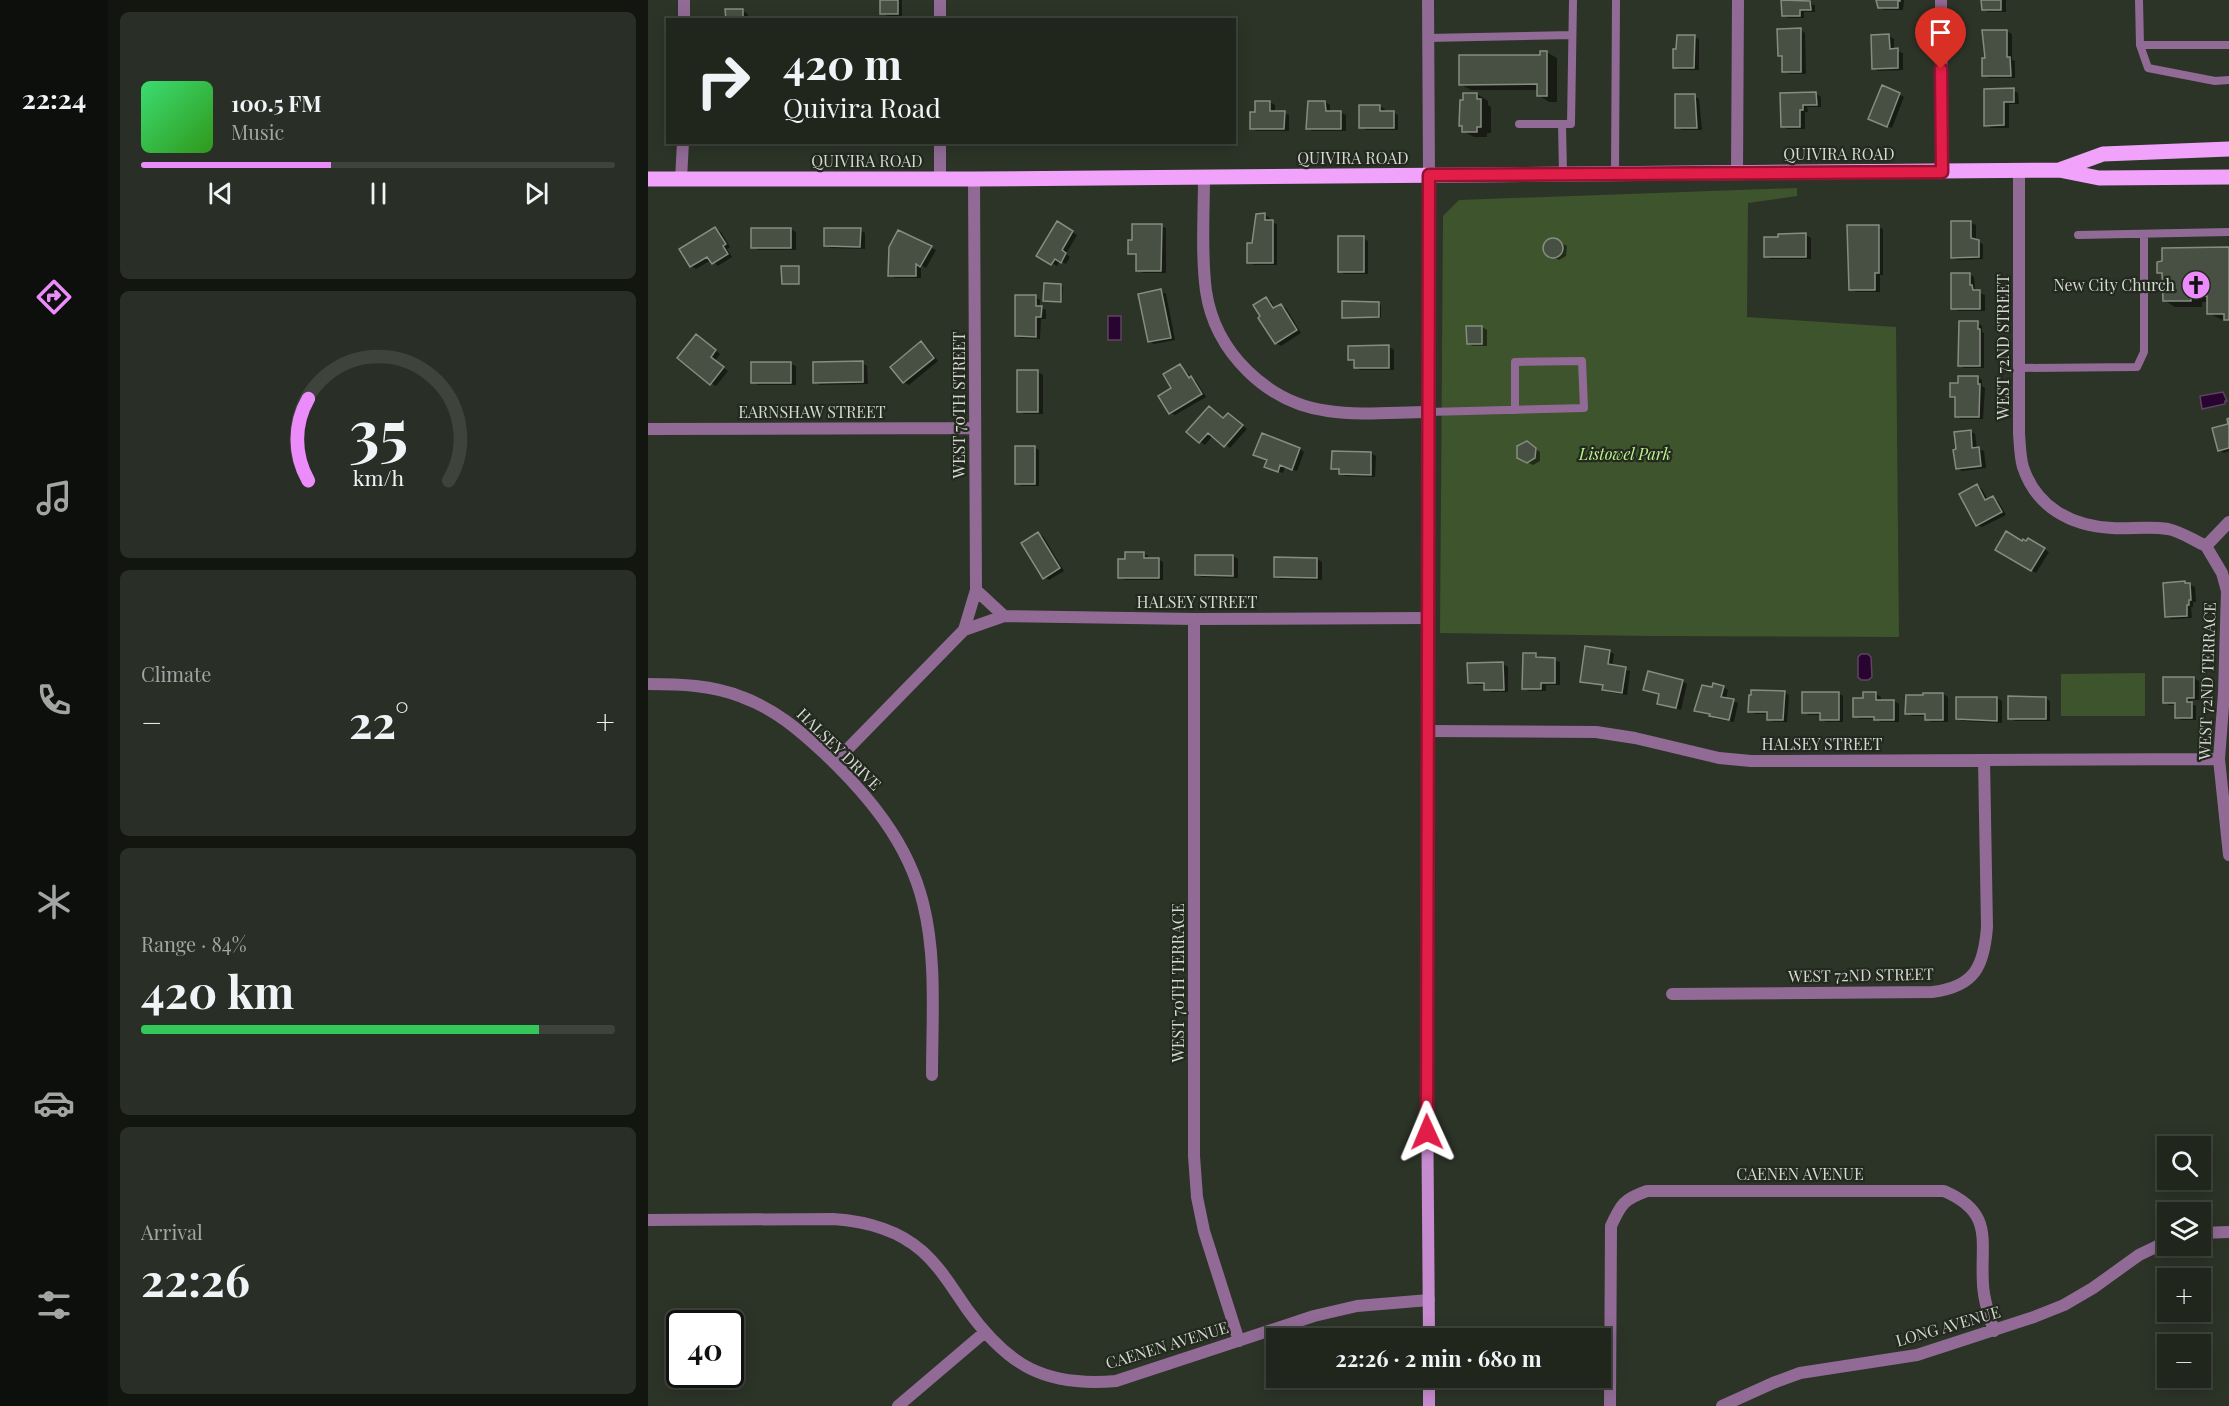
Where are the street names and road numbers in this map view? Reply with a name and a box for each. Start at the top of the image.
street label: QUIVIRA ROAD [1783,143,1895,164]
street label: QUIVIRA ROAD [1297,147,1409,168]
street label: QUIVIRA ROAD [811,150,923,171]
street label: WEST 72ND STREET [1992,274,2013,421]
street label: WEST 70TH STREET [948,331,969,479]
street label: EARNSHAW STREET [738,401,886,422]
street label: HALSEY STREET [1137,591,1258,612]
street label: WEST 72ND TERRACE [2193,602,2220,761]
street label: HALSEY DRIVE [793,703,886,794]
street label: HALSEY STREET [1762,733,1883,754]
street label: WEST 70TH TERRACE [1167,903,1188,1064]
street label: WEST 72ND STREET [1787,963,1934,986]
street label: CAENEN AVENUE [1736,1163,1864,1184]
street label: LONG AVENUE [1893,1301,2003,1351]
street label: CAENEN AVENUE [1103,1316,1231,1373]

